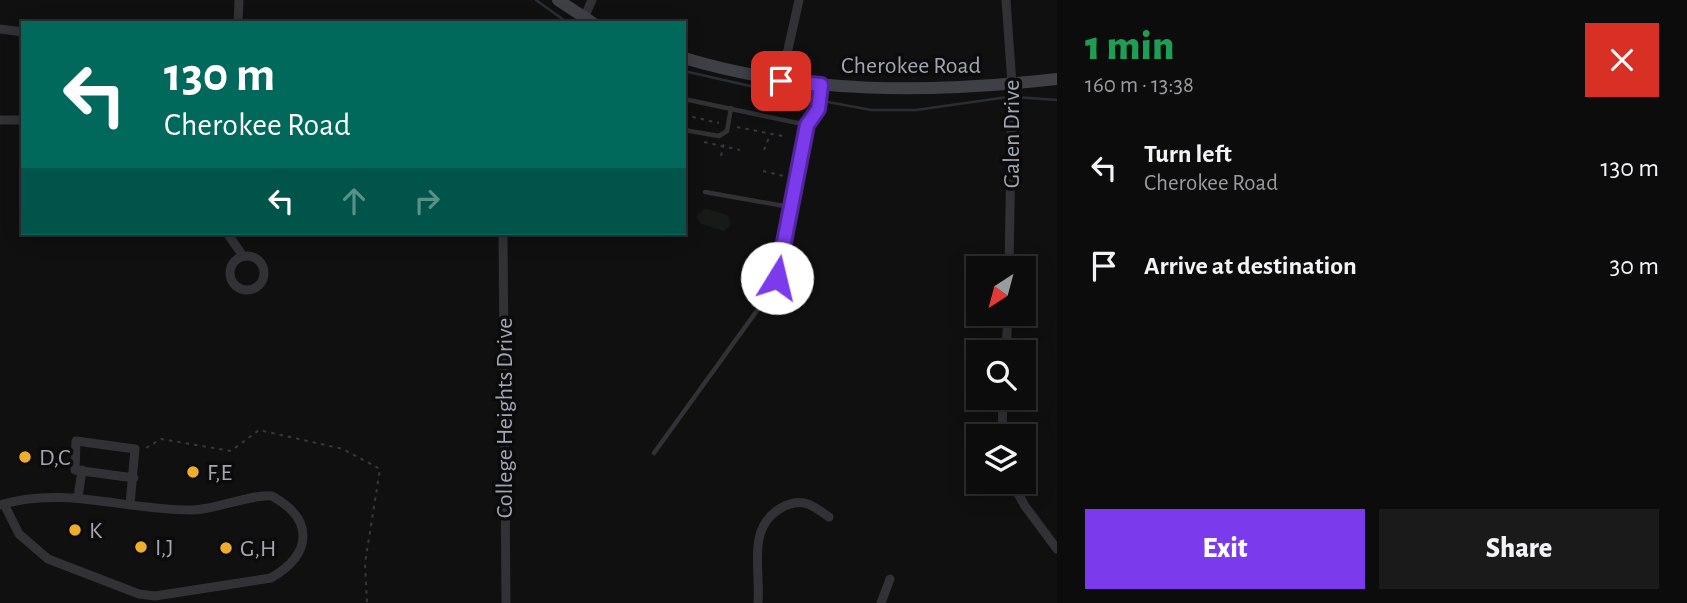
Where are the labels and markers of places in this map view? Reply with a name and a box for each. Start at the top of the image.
pin [751,51,811,111]
place label: D,C [39,446,70,470]
marker: D,C [17,449,33,465]
place label: F,E [207,461,232,485]
marker: F,E [185,464,201,480]
place label: K [89,519,103,543]
marker: K [67,522,83,538]
place label: I,J [155,536,174,560]
place label: G,H [240,537,276,561]
marker: I,J [133,539,149,555]
marker: G,H [218,540,234,556]

